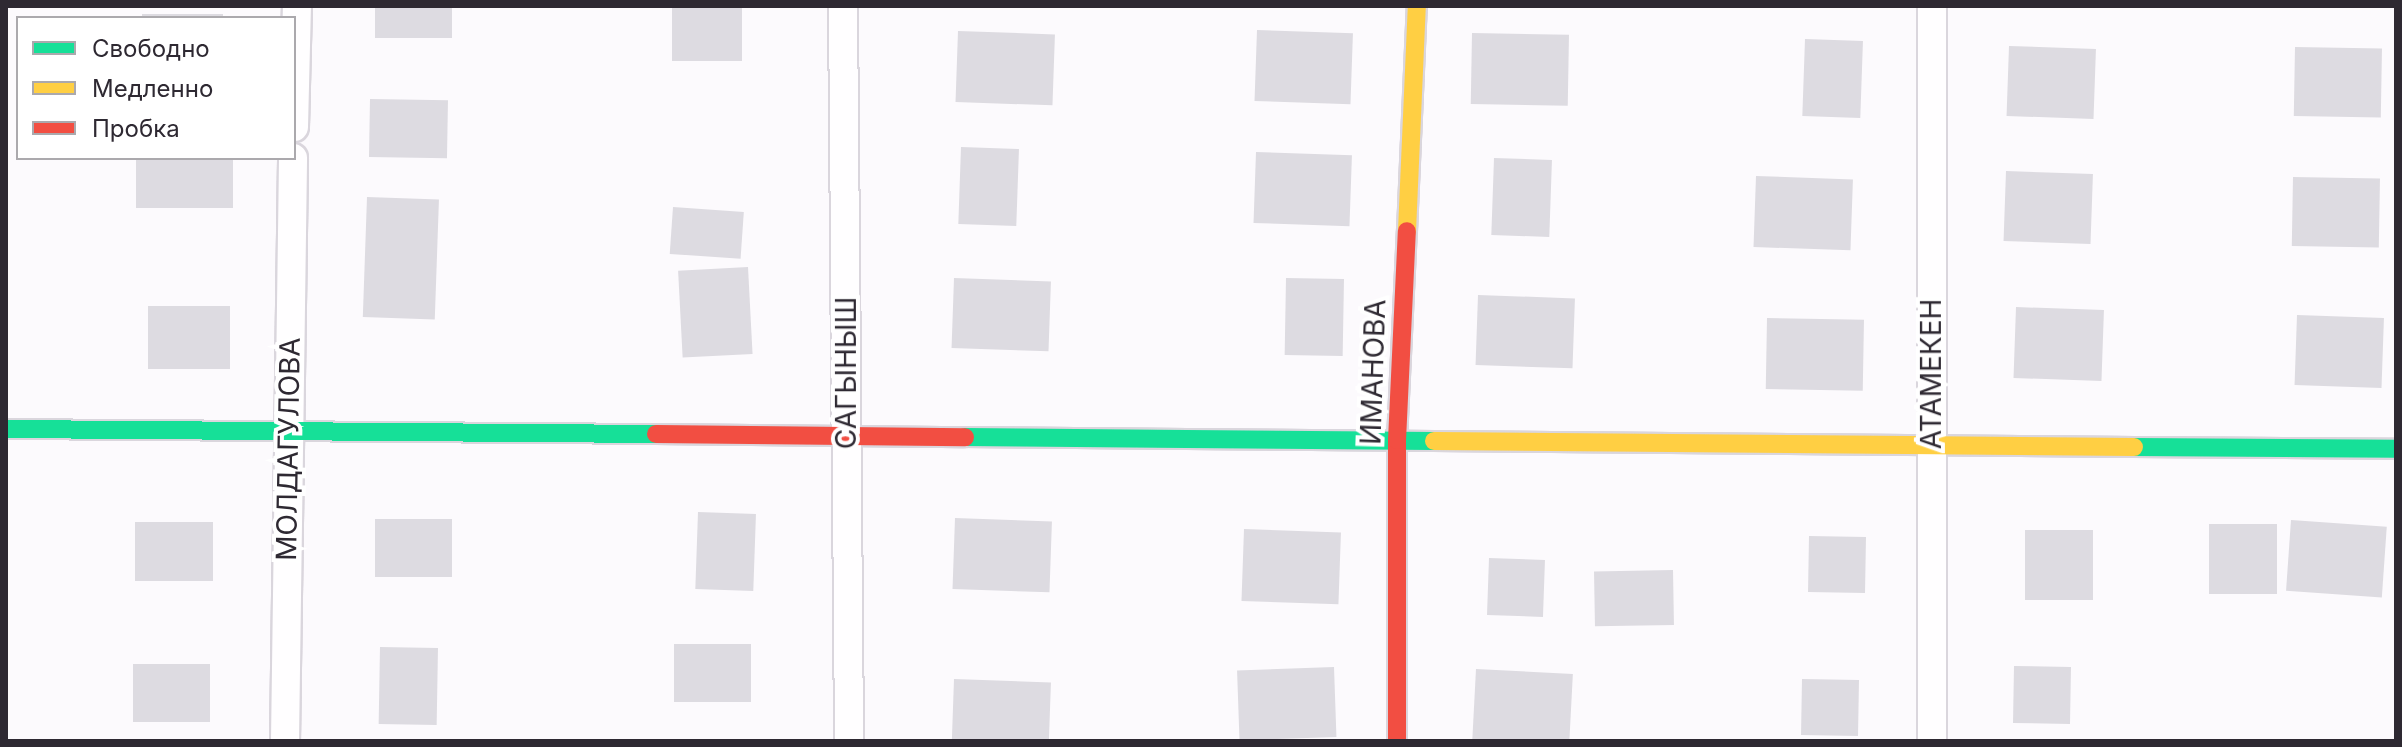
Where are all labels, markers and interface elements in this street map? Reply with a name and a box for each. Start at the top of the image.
legend [16,16,296,160]
text: Свободно [92,34,210,63]
text: Медленно [92,74,213,103]
text: Пробка [92,114,180,143]
street label: САГЫНЫШ [829,297,863,449]
street label: ИМАНОВА [1354,299,1392,445]
street label: АТАМЕКЕН [1914,299,1948,449]
street label: МОЛДАГУЛОВА [269,337,307,561]

